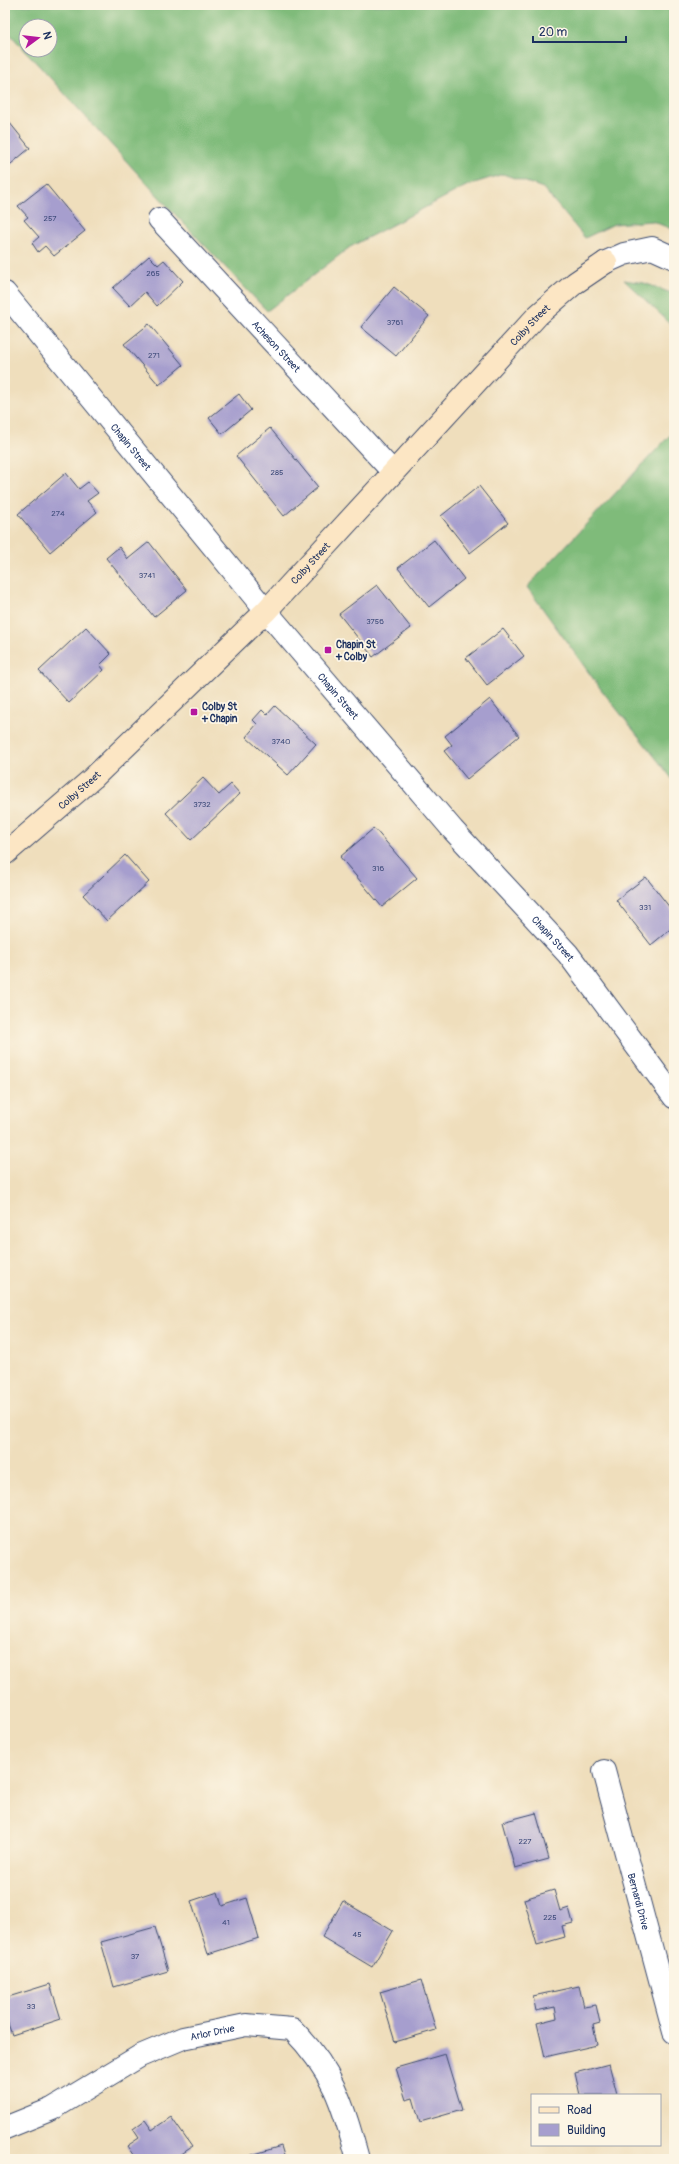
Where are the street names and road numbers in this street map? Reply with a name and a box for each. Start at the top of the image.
street label: Colby Street [508,302,554,348]
street label: Acheson Street [249,318,303,376]
street label: Chapin Street [108,422,154,474]
street label: Colby Street [289,540,334,587]
street label: Chapin Street [315,671,361,723]
street label: Colby Street [56,768,104,812]
street label: Chapin Street [529,914,577,965]
street label: Bernardi Drive [625,1872,651,1931]
street label: Arlor Drive [189,2022,236,2043]

